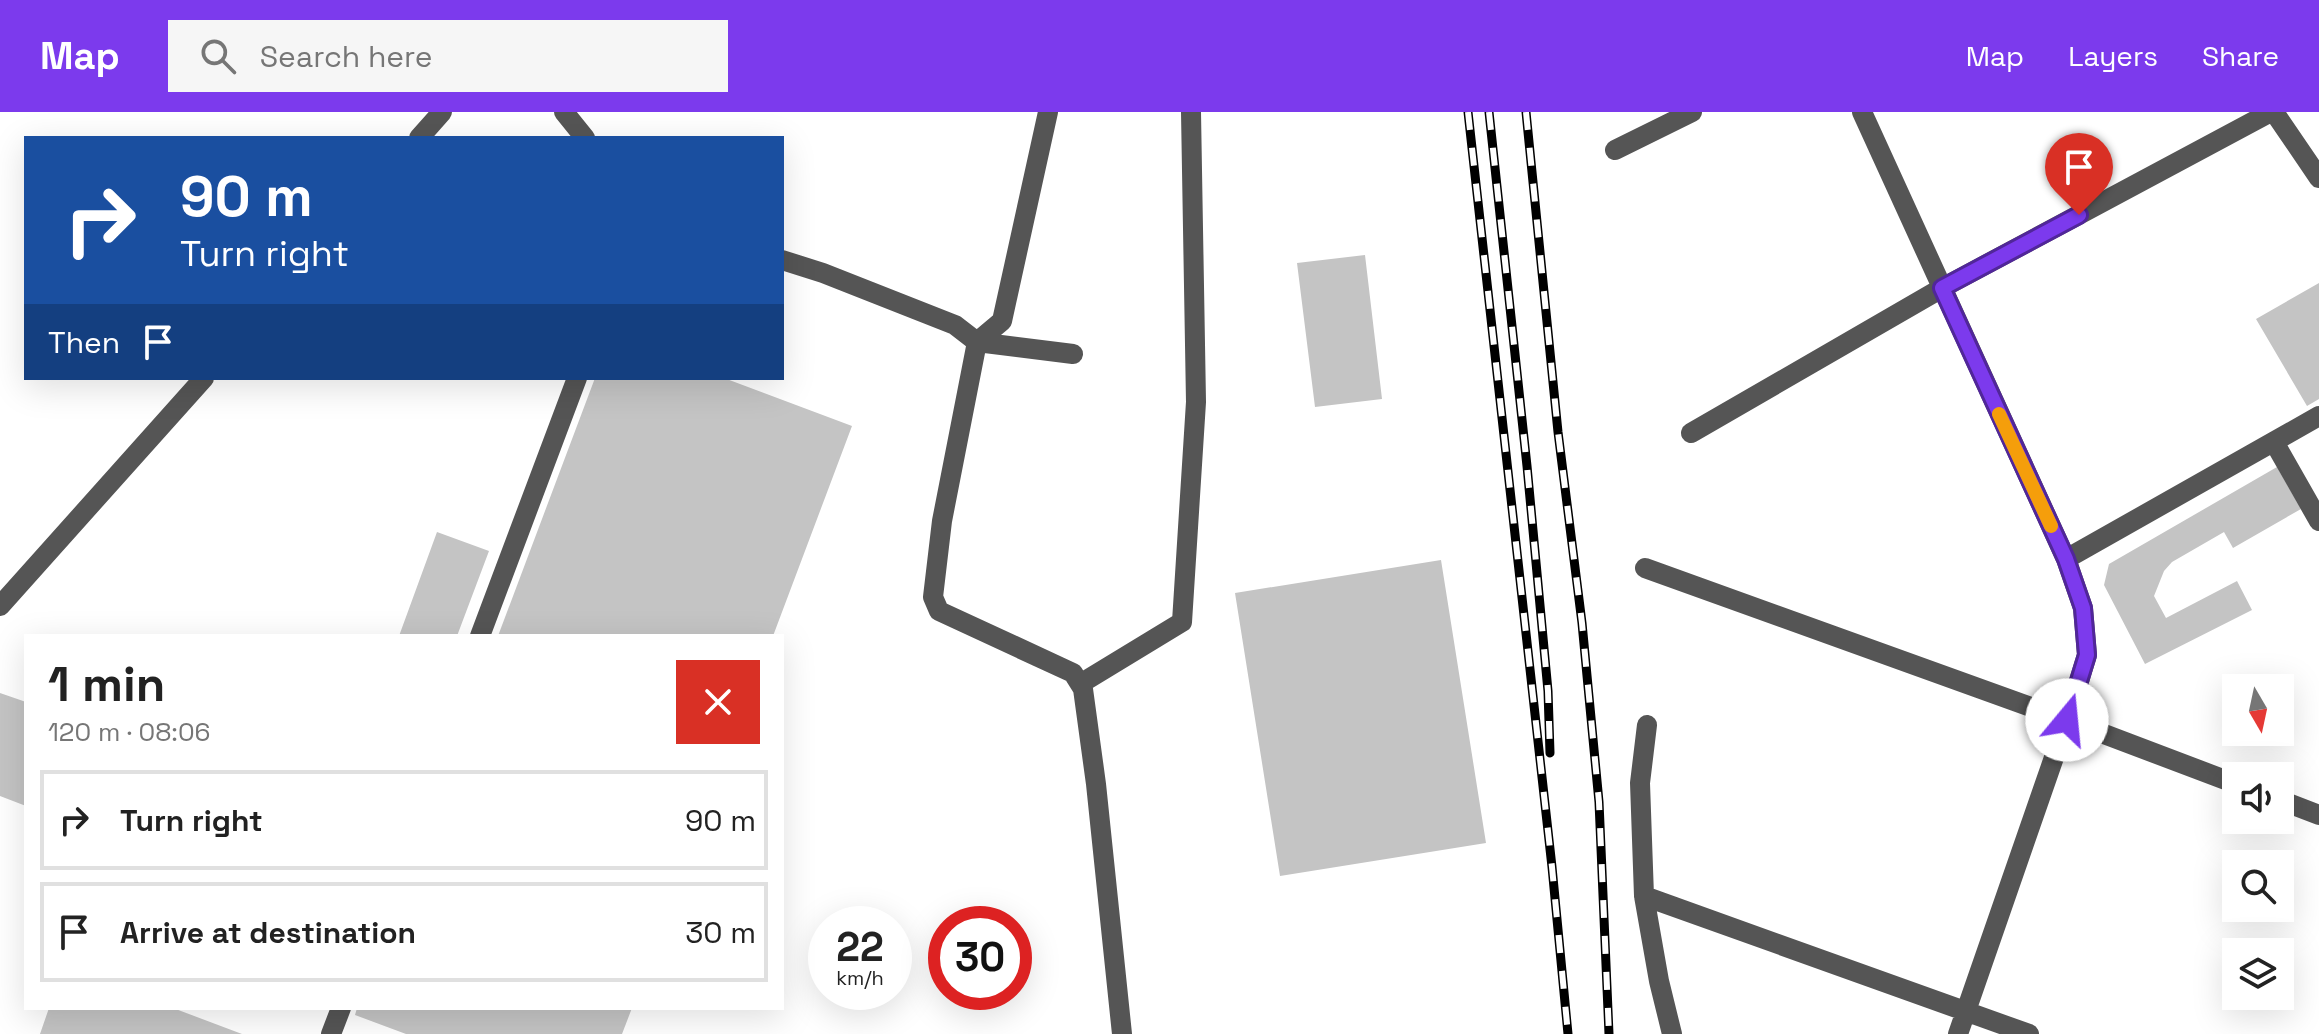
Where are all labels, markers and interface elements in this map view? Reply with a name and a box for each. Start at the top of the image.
search box [168,20,728,92]
text: Map [40,32,120,80]
icon: search [196,34,240,78]
text: Search here [260,37,433,76]
text: Map [1966,38,2024,74]
text: Layers [2068,38,2158,74]
text: Share [2202,38,2279,74]
pin [2045,133,2113,215]
icon: arrive [2057,145,2101,189]
text: 90 m [180,161,313,232]
icon: right [48,168,152,272]
text: Turn right [180,231,349,277]
icon: arrive [136,320,180,364]
text: Then [48,323,120,362]
text: 1 min [48,654,165,715]
button: close [676,660,760,744]
north arrow [2222,674,2294,746]
map controls [2222,674,2294,1010]
position arrow [2025,678,2109,762]
text: 120 m · 08:06 [48,715,211,749]
button: sound [2222,762,2294,834]
icon: right [52,798,96,842]
text: Turn right [120,801,263,840]
text: 90 m [685,801,756,840]
button: search [2222,850,2294,922]
speed limit sign: 30 [928,906,1032,1010]
icon: arrive [52,910,96,954]
text: Arrive at destination [120,913,416,952]
text: 30 m [685,913,756,952]
text: 22 [836,922,884,973]
button: layers [2222,938,2294,1010]
text: km/h [836,965,884,991]

